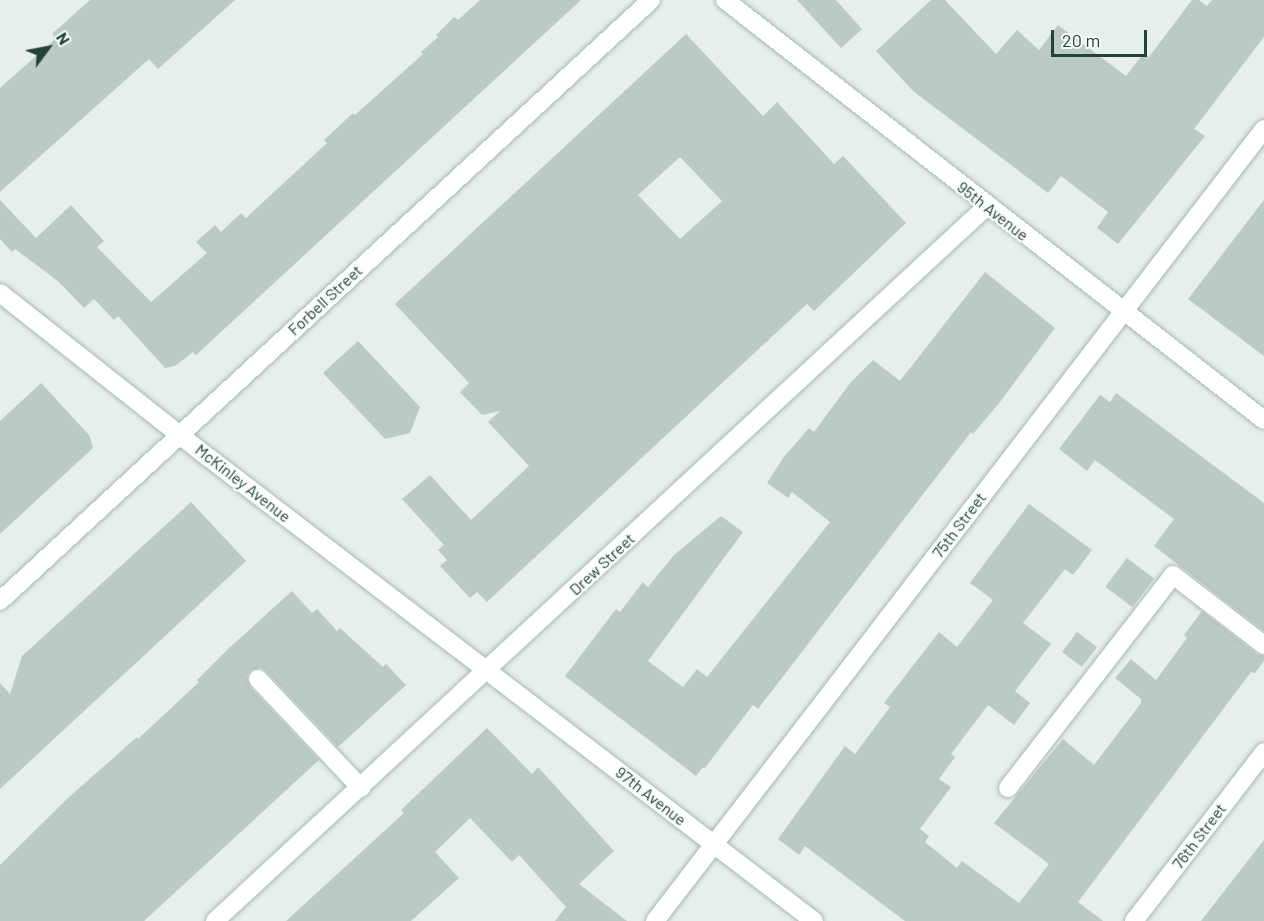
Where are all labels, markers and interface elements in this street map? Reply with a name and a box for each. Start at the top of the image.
north arrow [18,18,78,78]
scale bar [1054,18,1150,56]
text: N [53,29,75,48]
text: 20 m [1062,29,1100,51]
street label: 95th Avenue [954,177,1032,245]
street label: Forbell Street [284,261,366,339]
street label: McKinley Avenue [192,440,294,526]
street label: 75th Street [928,488,990,562]
street label: Drew Street [565,529,639,599]
street label: 97th Avenue [612,762,690,830]
street label: 76th Street [1168,799,1230,873]

